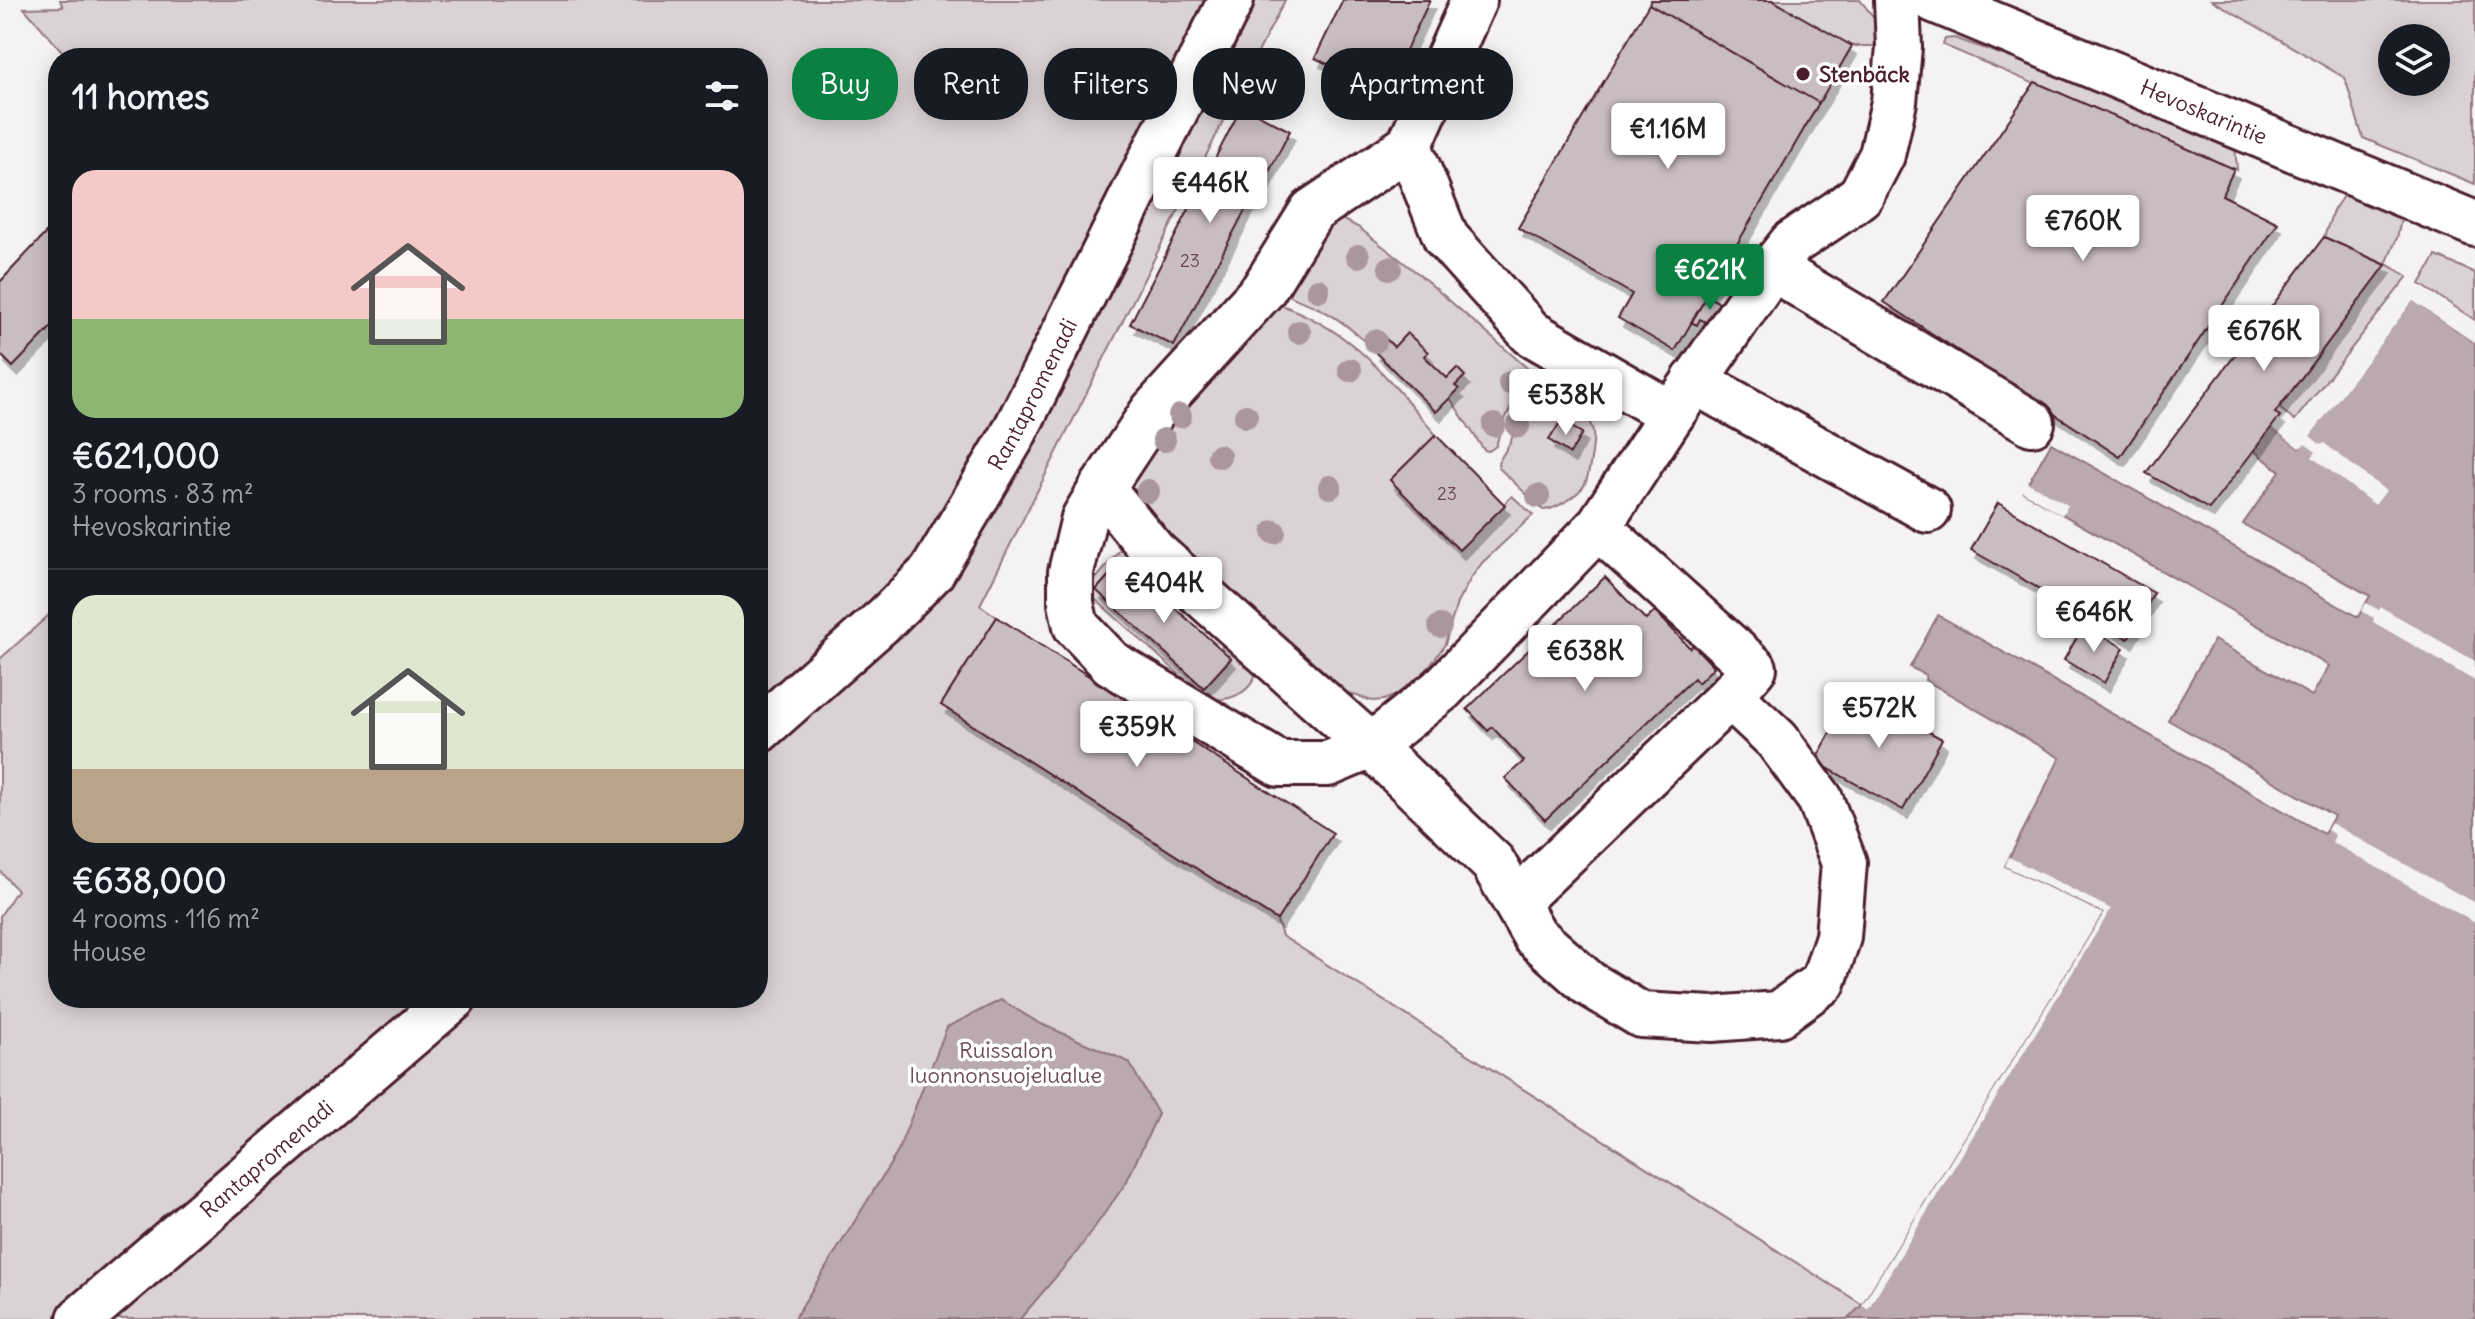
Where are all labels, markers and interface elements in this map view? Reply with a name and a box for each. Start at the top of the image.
map controls [2378,24,2450,96]
button: layers [2378,24,2450,96]
chip: Buy [792,48,898,120]
chip: Rent [914,48,1028,120]
chip: Filters [1044,48,1177,120]
chip: New [1193,48,1305,120]
chip: Apartment [1321,48,1513,120]
place label: Stenbäck [1819,60,1910,88]
marker: Stenbäck [1794,65,1812,83]
street label: Hevoskarintie [2136,73,2271,150]
icon: filters [700,74,744,118]
text: 11 homes [72,75,209,118]
pin: €1.16M [1603,103,1733,171]
text: €1.16M [1629,112,1707,145]
pin: €446K [1154,157,1266,225]
text: €446K [1171,166,1249,199]
pin: €760K [2027,195,2139,263]
text: €760K [2044,204,2122,237]
icon: home [336,222,480,366]
pin: €621K [1654,244,1766,312]
house number: 23 [1180,249,1200,272]
text: €621K [1674,253,1746,286]
pin: €676K [2208,305,2320,373]
street label: Rantapromenadi [982,314,1083,475]
text: €676K [2226,314,2302,347]
pin: €538K [1510,369,1622,437]
text: €538K [1527,378,1605,411]
text: €621,000 [72,434,220,477]
text: 3 rooms · 83 m² [72,477,254,510]
house number: 23 [1437,482,1457,505]
text: Hevoskarintie [72,510,231,543]
pin: €404K [1108,557,1220,625]
text: €404K [1124,566,1204,599]
pin: €646K [2038,586,2150,654]
text: €646K [2055,595,2133,628]
pin: €638K [1529,625,1641,693]
text: €638K [1546,634,1624,667]
icon: home [336,647,480,791]
pin: €572K [1823,682,1935,750]
text: €572K [1842,691,1916,724]
pin: €359K [1081,701,1193,769]
text: €359K [1098,710,1176,743]
text: €638,000 [72,859,227,902]
text: 4 rooms · 116 m² [72,902,260,935]
text: House [72,935,146,968]
park label: Ruissalon luonnonsuojelualue [910,1036,1102,1089]
street label: Rantapromenadi [194,1094,339,1224]

